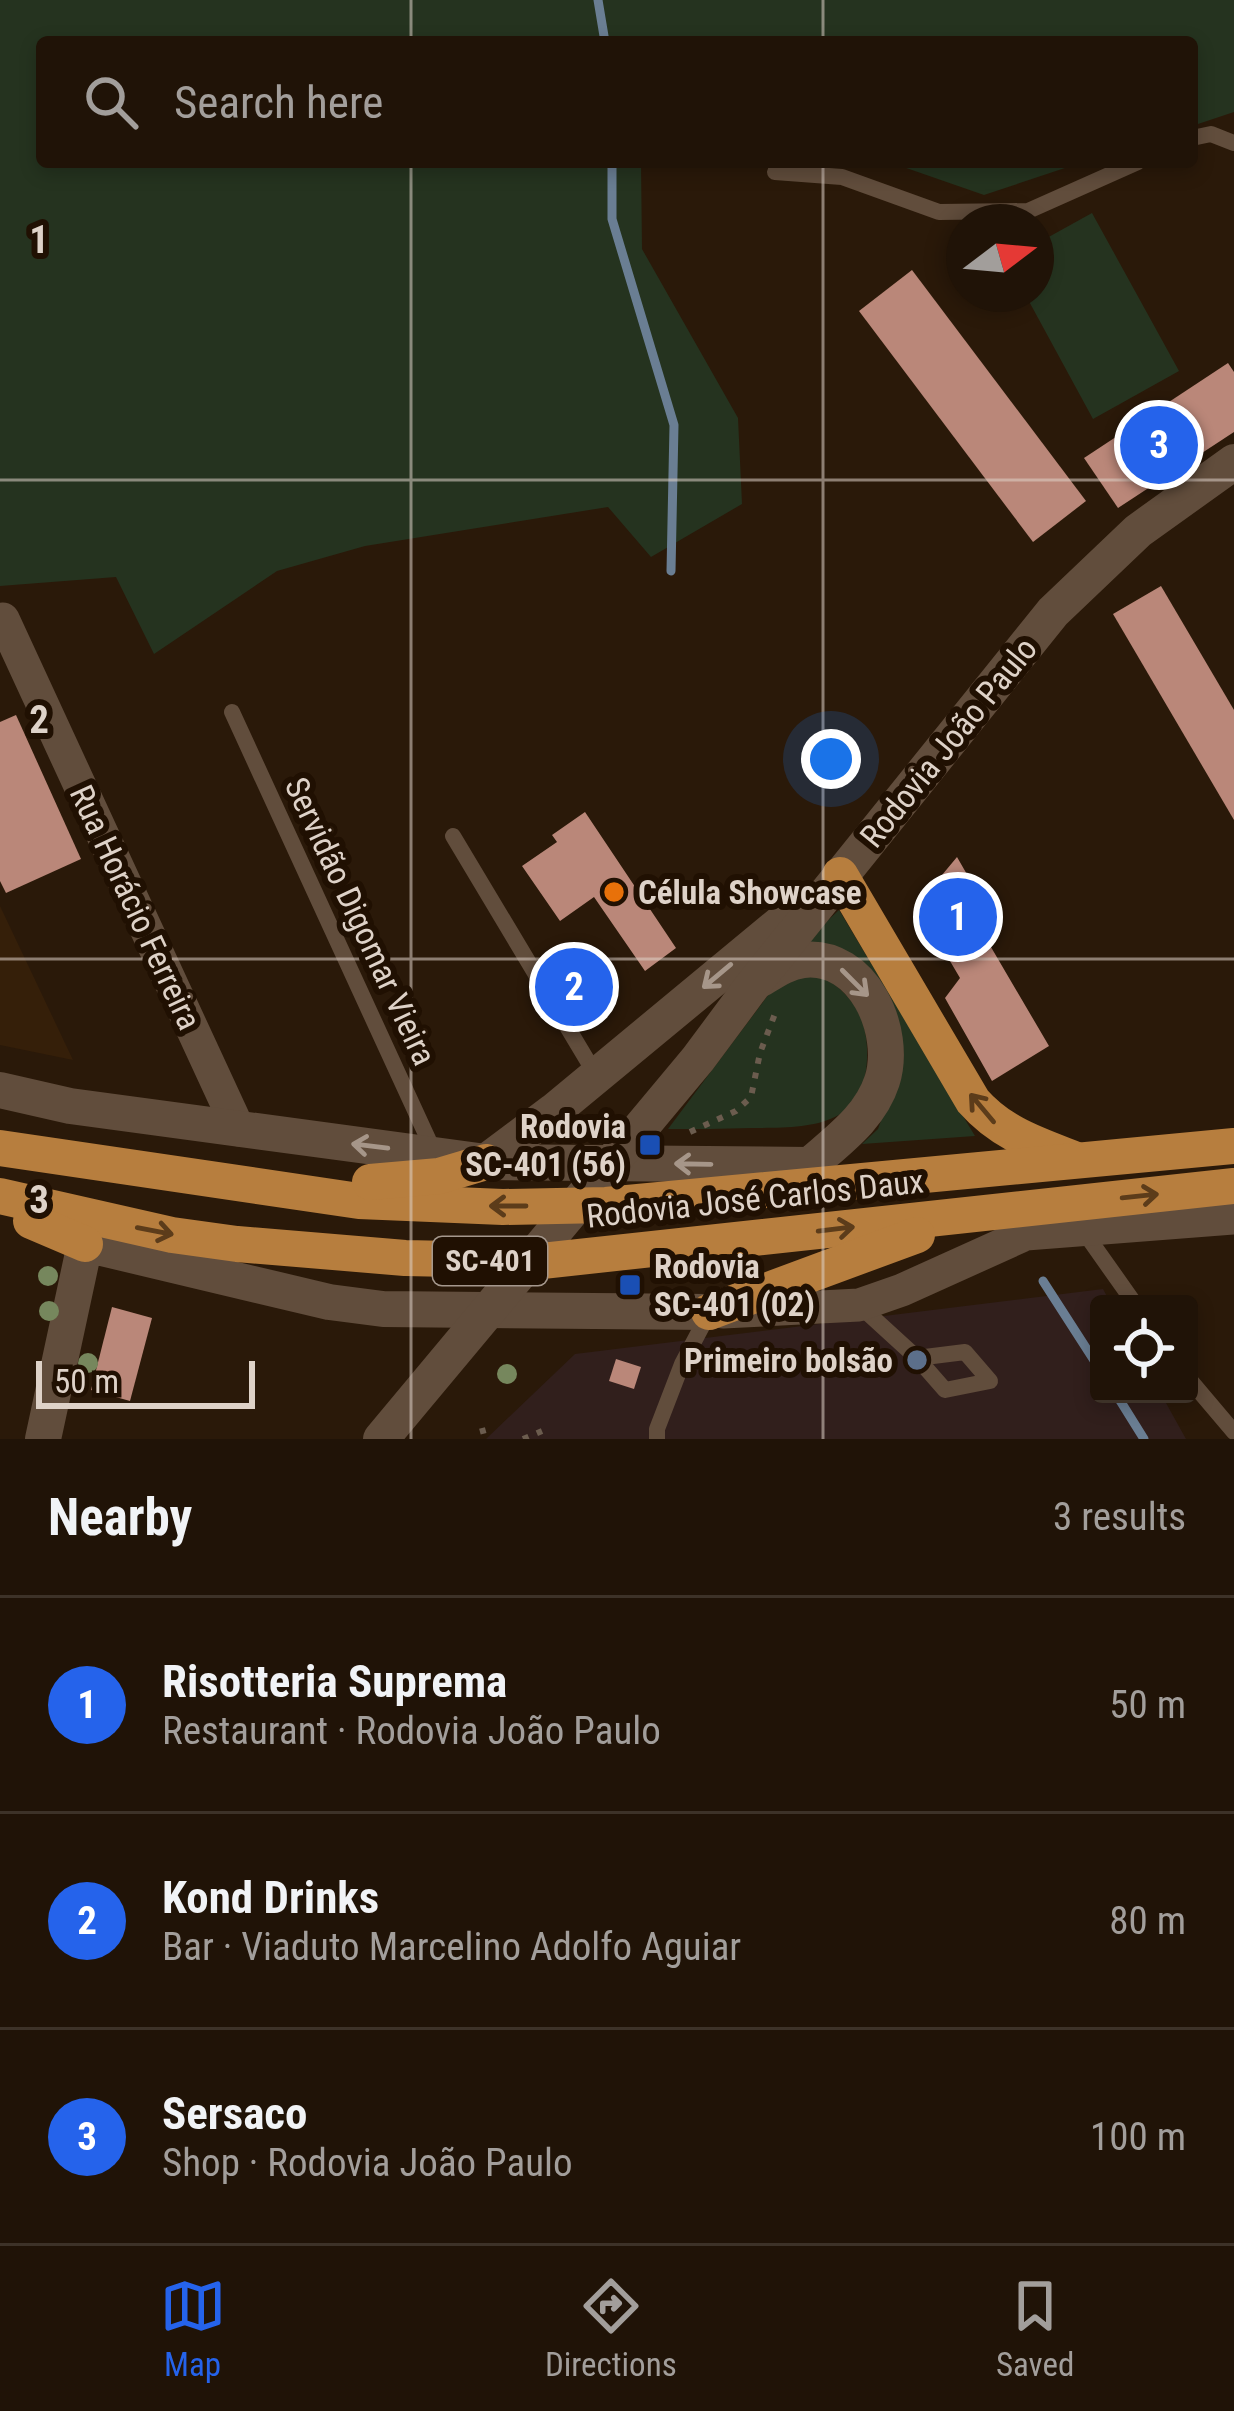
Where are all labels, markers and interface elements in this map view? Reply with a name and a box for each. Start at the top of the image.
search box [36,36,1198,168]
icon: search [78,69,144,135]
text: Search here [174,76,383,129]
north arrow [946,204,1054,312]
text: 1 [29,217,49,263]
pin: 3 [1120,400,1198,490]
street label: Rodovia João Paulo [852,630,1045,855]
text: 2 [29,697,49,743]
your location [801,729,861,789]
street label: Servidão Digomar Vieira [277,771,444,1071]
street label: Rua Horácio Ferreira [62,779,209,1036]
pin: 1 [919,872,997,962]
place label: Célula Showcase [638,873,861,912]
marker: Célula Showcase [601,879,627,905]
pin: 2 [535,942,613,1032]
one-way arrow [702,962,733,990]
one-way arrow [840,967,870,997]
one-way arrow [968,1093,996,1124]
place label: Rodovia SC-401 (56) [465,1107,626,1184]
marker: Rodovia SC-401 (56) [637,1132,663,1158]
one-way arrow [351,1135,390,1157]
one-way arrow [674,1153,713,1175]
street label: Rodovia José Carlos Daux [585,1161,926,1236]
text: 3 [29,1177,49,1223]
one-way arrow [1120,1184,1159,1207]
one-way arrow [489,1195,528,1217]
one-way arrow [816,1218,855,1240]
one-way arrow [135,1221,174,1244]
road number: SC-401 [433,1237,547,1285]
place label: Rodovia SC-401 (02) [654,1247,815,1324]
marker: Rodovia SC-401 (02) [617,1272,643,1298]
map controls [1090,1295,1198,1403]
button: locate [1090,1295,1198,1403]
place label: Primeiro bolsão [684,1341,893,1380]
marker: Primeiro bolsão [904,1347,930,1373]
scale bar [36,1355,255,1408]
text: 50 m [54,1362,119,1401]
text: Nearby [48,1488,192,1547]
text: 3 results [1053,1494,1186,1540]
text: Risotteria Suprema [162,1655,507,1708]
text: 1 [77,1682,97,1728]
text: 50 m [1109,1682,1186,1728]
text: Restaurant · Rodovia João Paulo [162,1708,661,1754]
text: Kond Drinks [162,1871,379,1924]
text: 2 [77,1898,97,1944]
text: 80 m [1109,1898,1186,1944]
text: Bar · Viaduto Marcelino Adolfo Aguiar [162,1924,741,1970]
text: Sersaco [162,2087,307,2140]
text: 3 [77,2114,97,2160]
text: 100 m [1090,2114,1186,2160]
text: Shop · Rodovia João Paulo [162,2140,573,2186]
tab: Map [160,2273,226,2384]
tab: Directions [545,2273,677,2384]
tab: Saved [996,2273,1074,2384]

